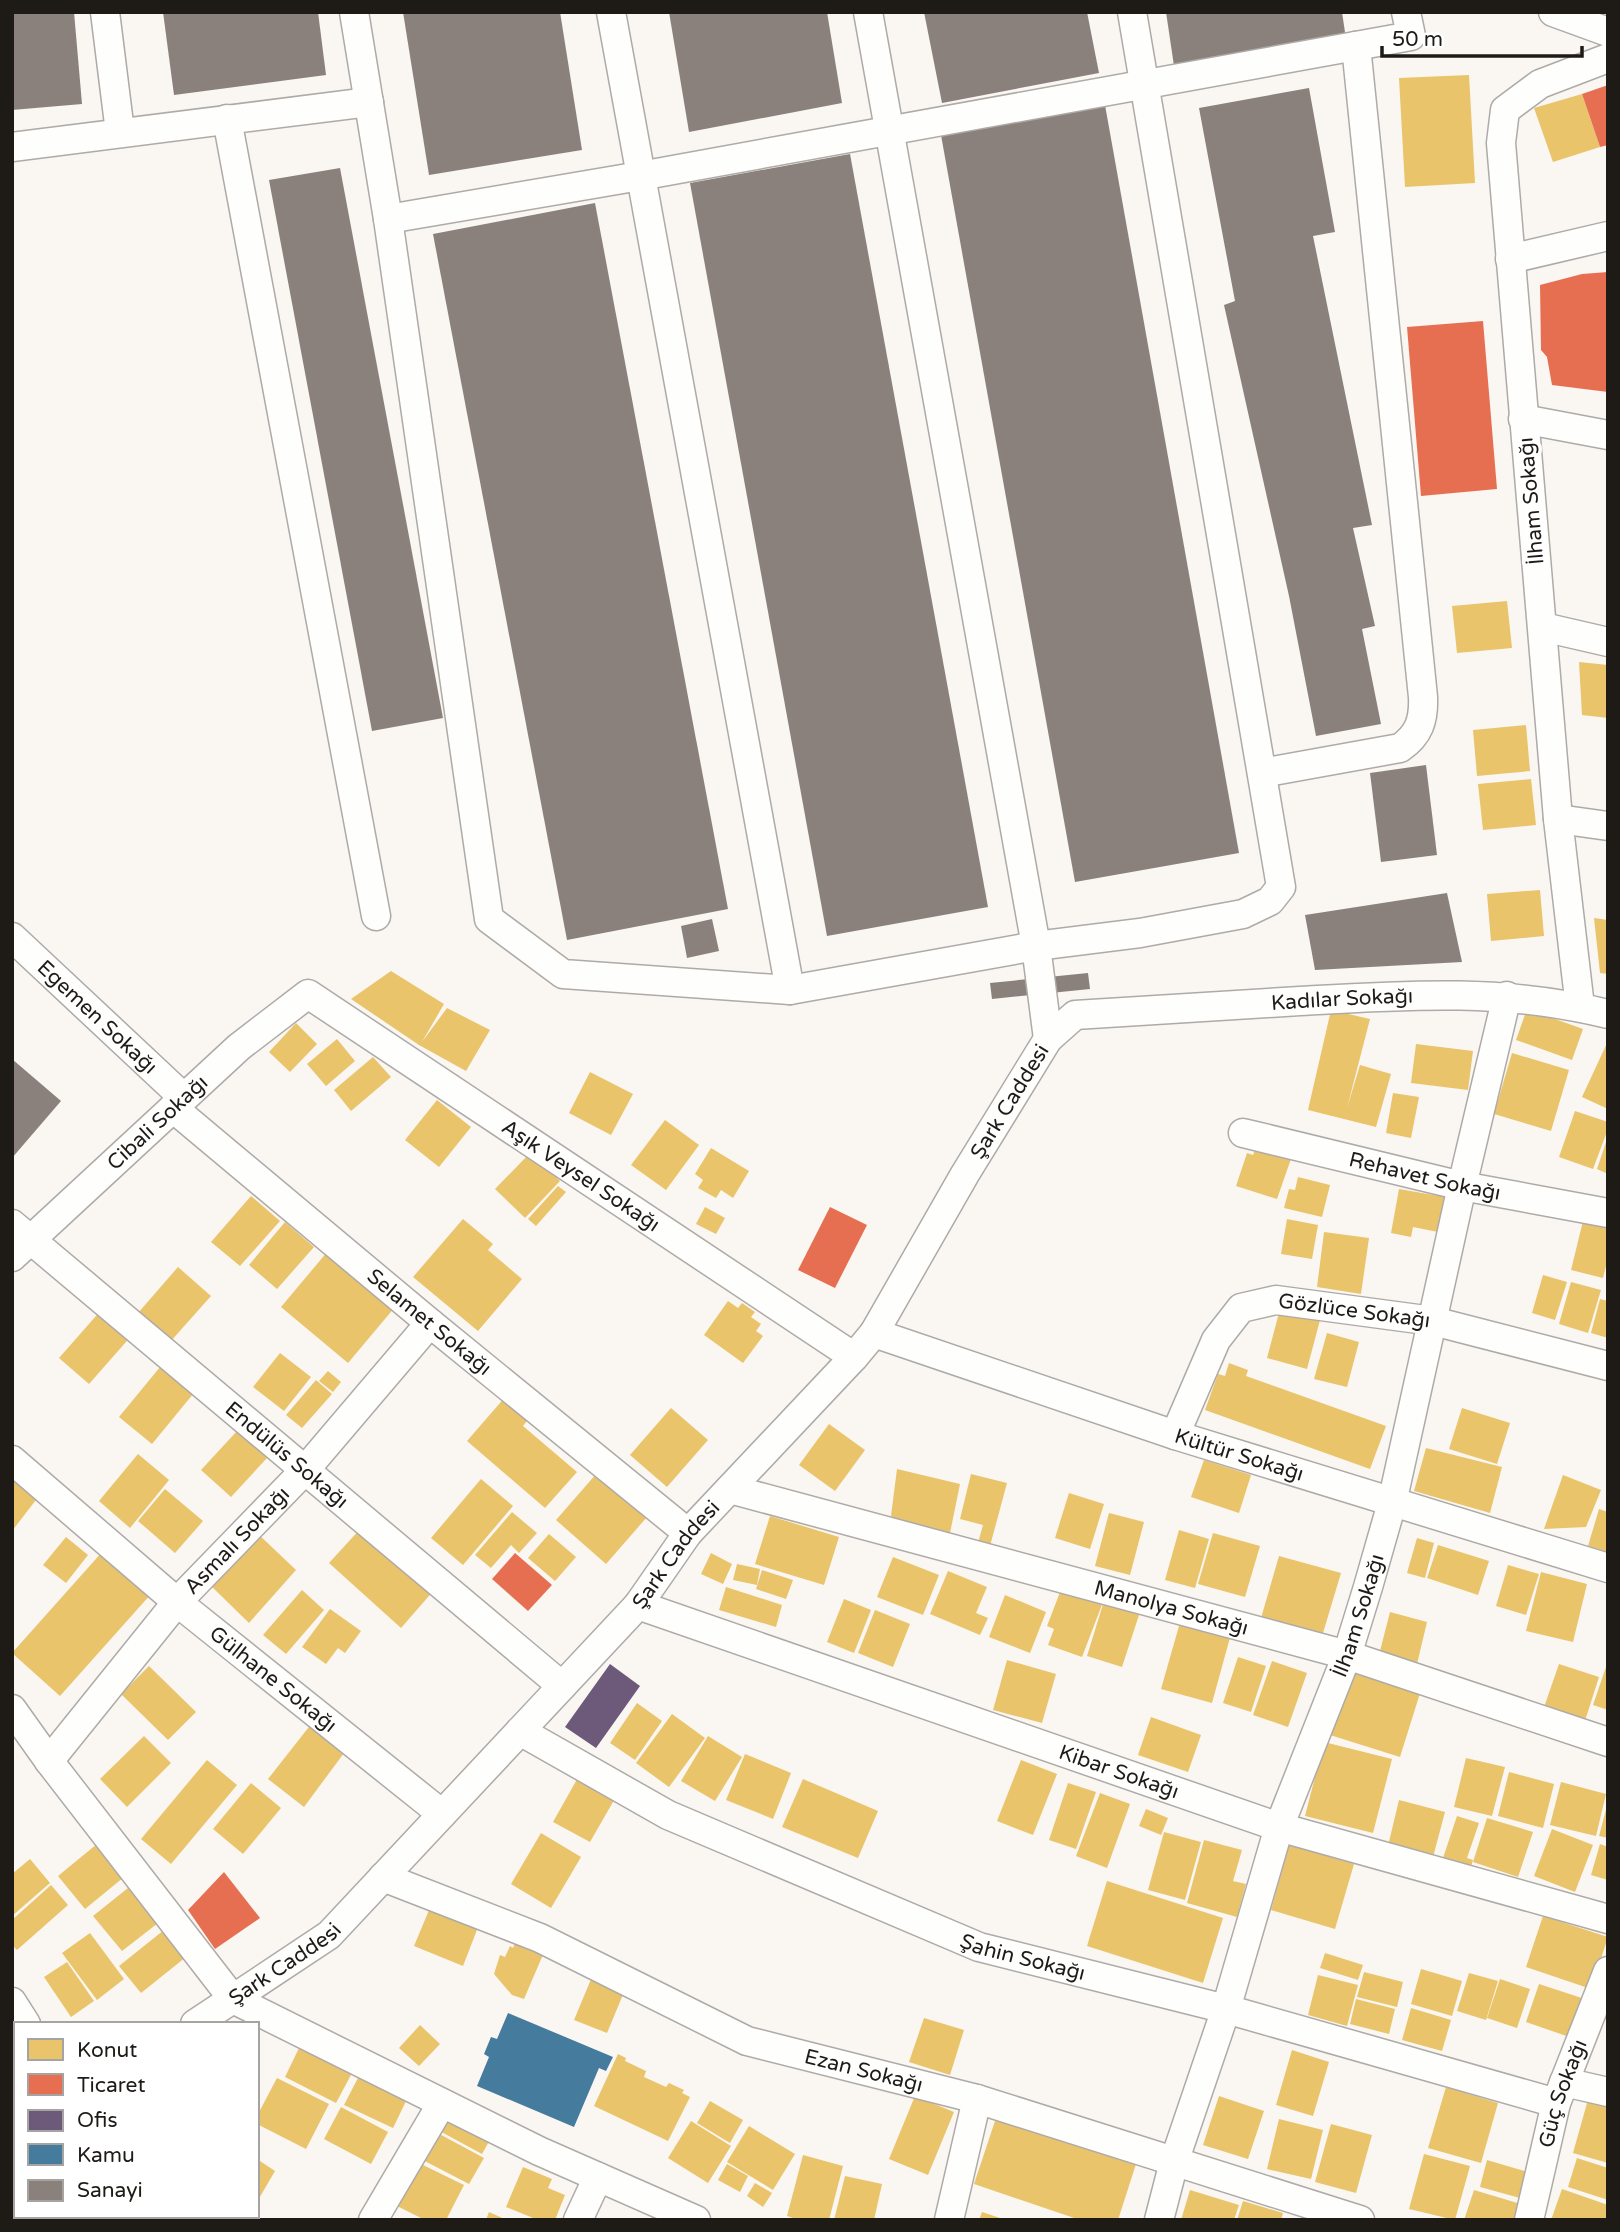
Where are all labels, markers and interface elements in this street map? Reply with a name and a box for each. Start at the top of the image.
scale bar [1382,14,1582,58]
text: 50 m [1392,27,1443,52]
street label: İlham Sokağı [1513,436,1550,566]
street label: Egemen Sokağı [32,955,162,1079]
street label: Kadılar Sokağı [1270,984,1413,1016]
street label: Şark Caddesi [965,1040,1055,1164]
street label: Cibali Sokağı [102,1070,213,1176]
street label: Aşık Veysel Sokağı [497,1114,664,1237]
street label: Rehavet Sokağı [1346,1147,1503,1206]
street label: Selamet Sokağı [362,1264,496,1381]
street label: Gözlüce Sokağı [1277,1288,1432,1333]
street label: Endülüs Sokağı [220,1397,353,1514]
street label: Kültür Sokağı [1171,1424,1307,1487]
street label: Asmalı Sokağı [179,1482,295,1600]
street label: Şark Caddesi [627,1495,725,1614]
street label: İlham Sokağı [1327,1551,1390,1681]
street label: Manolya Sokağı [1091,1576,1251,1641]
street label: Gülhane Sokağı [204,1621,342,1738]
street label: Kibar Sokağı [1056,1740,1182,1804]
street label: Şark Caddesi [224,1918,347,2011]
street label: Şahin Sokağı [956,1928,1088,1986]
legend [14,2022,259,2218]
street label: Güç Sokağı [1534,2036,1593,2150]
text: Konut [77,2038,137,2063]
street label: Ezan Sokağı [802,2044,925,2098]
text: Ticaret [77,2073,145,2098]
text: Ofis [77,2108,118,2133]
text: Kamu [77,2143,135,2168]
text: Sanayi [77,2178,143,2203]

